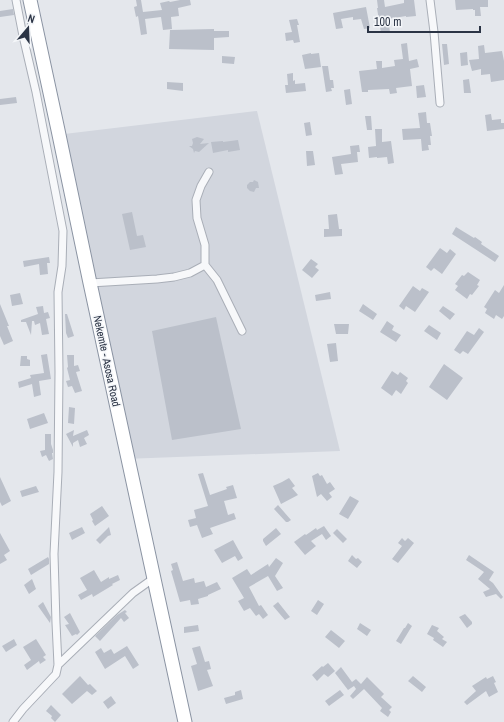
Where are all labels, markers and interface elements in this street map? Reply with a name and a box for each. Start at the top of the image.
north arrow [8,8,48,48]
scale bar [368,8,480,34]
text: N [26,11,37,26]
text: 100 m [374,14,401,30]
street label: Nekemte - Asosa Road [91,314,123,408]

